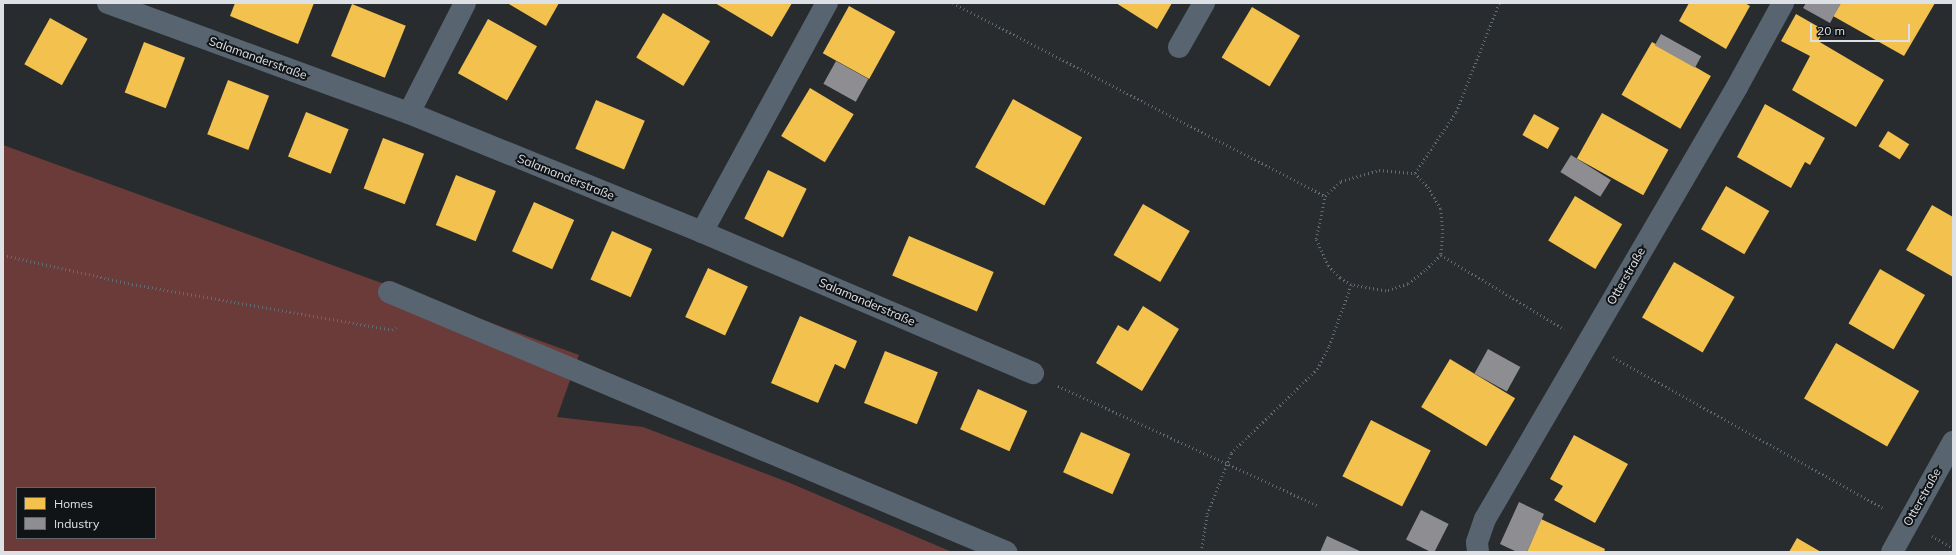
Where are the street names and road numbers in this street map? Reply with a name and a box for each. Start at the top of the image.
street label: Salamanderstraße [207,34,309,82]
street label: Salamanderstraße [515,151,617,203]
street label: Otterstraße [1604,245,1648,307]
street label: Salamanderstraße [817,275,917,329]
street label: Otterstraße [1900,466,1944,528]

